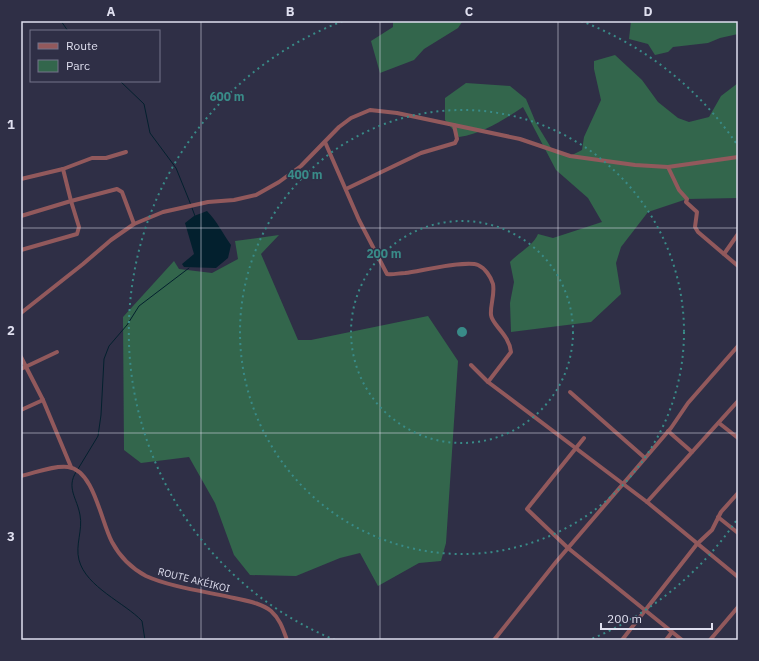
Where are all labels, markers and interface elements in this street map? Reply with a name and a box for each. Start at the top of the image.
text: A [107,3,116,20]
text: B [286,3,295,20]
text: C [465,3,474,20]
text: D [643,3,653,20]
legend [30,30,160,82]
text: Route [66,38,98,53]
text: Parc [66,58,90,73]
text: 600 m [209,89,245,104]
text: 1 [7,116,15,133]
text: 400 m [287,167,323,182]
text: 200 m [366,246,402,261]
text: 2 [7,322,15,339]
centre of rings [455,325,469,339]
text: 3 [7,528,15,545]
street label: ROUTE AKÉIKOI [157,565,231,595]
scale bar [601,605,712,631]
text: 200 m [607,611,642,626]

